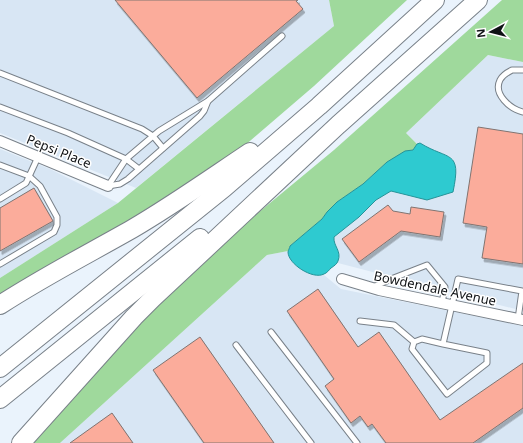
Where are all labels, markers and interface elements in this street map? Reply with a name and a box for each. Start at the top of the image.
north arrow [471,12,511,52]
text: N [473,28,489,39]
street label: Pepsi Place [24,130,94,172]
street label: Bowdendale Avenue [372,266,498,310]

